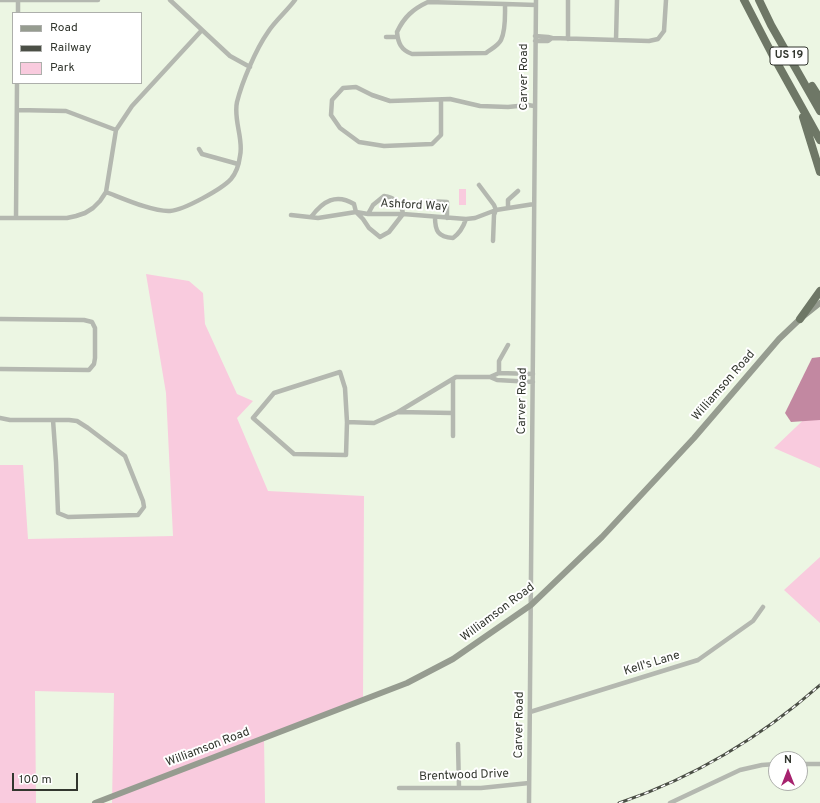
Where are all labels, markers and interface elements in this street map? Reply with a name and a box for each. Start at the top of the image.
legend [12,12,142,84]
text: Road [50,20,78,36]
text: Railway [50,40,91,56]
street label: Carver Road [518,44,532,110]
road number: US 19 [770,47,808,65]
text: Park [50,60,75,76]
street label: Ashford Way [380,197,448,215]
street label: Williamson Road [690,348,758,424]
street label: Carver Road [515,367,531,435]
street label: Williamson Road [458,581,538,645]
street label: Kell's Lane [622,649,682,679]
street label: Carver Road [512,691,528,759]
street label: Williamson Road [164,725,252,771]
north arrow [768,751,808,791]
text: N [784,753,792,767]
scale bar [14,765,80,791]
street label: Brentwood Drive [419,767,509,785]
text: 100 m [19,772,52,788]

